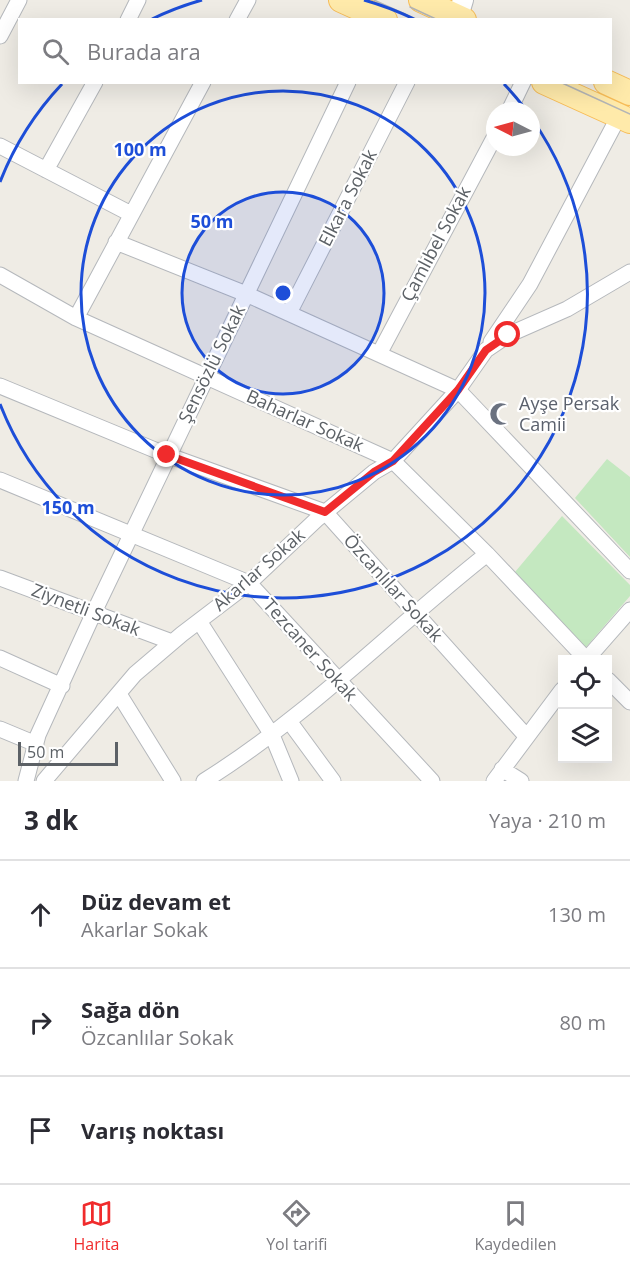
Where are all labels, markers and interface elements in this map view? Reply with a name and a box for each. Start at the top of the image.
search box [18,18,612,84]
icon: search [39,35,72,68]
text: Burada ara [87,36,201,66]
north arrow [486,102,540,156]
text: 100 m [113,137,167,161]
street label: Elkara Sokak [312,145,382,250]
street label: Çamlıbel Sokak [395,181,476,305]
text: 50 m [191,209,233,233]
centre of rings [273,283,293,303]
street label: Şensözlü Sokak [172,300,250,427]
route start [494,321,520,347]
street label: Baharlar Sokak [243,383,368,457]
place label: Ayşe Persak Camii [519,391,620,436]
mosque icon: Ayşe Persak Camii [488,401,514,427]
route end [153,441,179,467]
text: 150 m [41,495,95,519]
street label: Akarlar Sokak [207,522,310,616]
street label: Özcanlılar Sokak [339,528,449,647]
street label: Ziynetli Sokak [28,577,145,641]
street label: Tezcaner Sokak [258,593,363,706]
map controls [558,655,612,763]
button: locate [558,655,612,709]
button: layers [558,709,612,763]
scale bar [18,739,118,766]
text: 50 m [27,741,64,763]
text: 3 dk [24,802,78,838]
text: Yaya · 210 m [489,807,606,834]
text: Düz devam et [81,886,231,916]
icon: ahead [24,898,57,931]
text: 130 m [548,901,606,928]
text: Akarlar Sokak [81,916,208,943]
text: Sağa dön [81,994,180,1024]
icon: right [24,1006,57,1039]
text: 80 m [559,1009,606,1036]
text: Özcanlılar Sokak [81,1024,234,1051]
icon: arrive [24,1114,57,1147]
text: Varış noktası [81,1115,224,1145]
tab: Harita [73,1197,119,1255]
tab: Yol tarifi [266,1197,328,1255]
tab: Kaydedilen [474,1197,557,1255]

